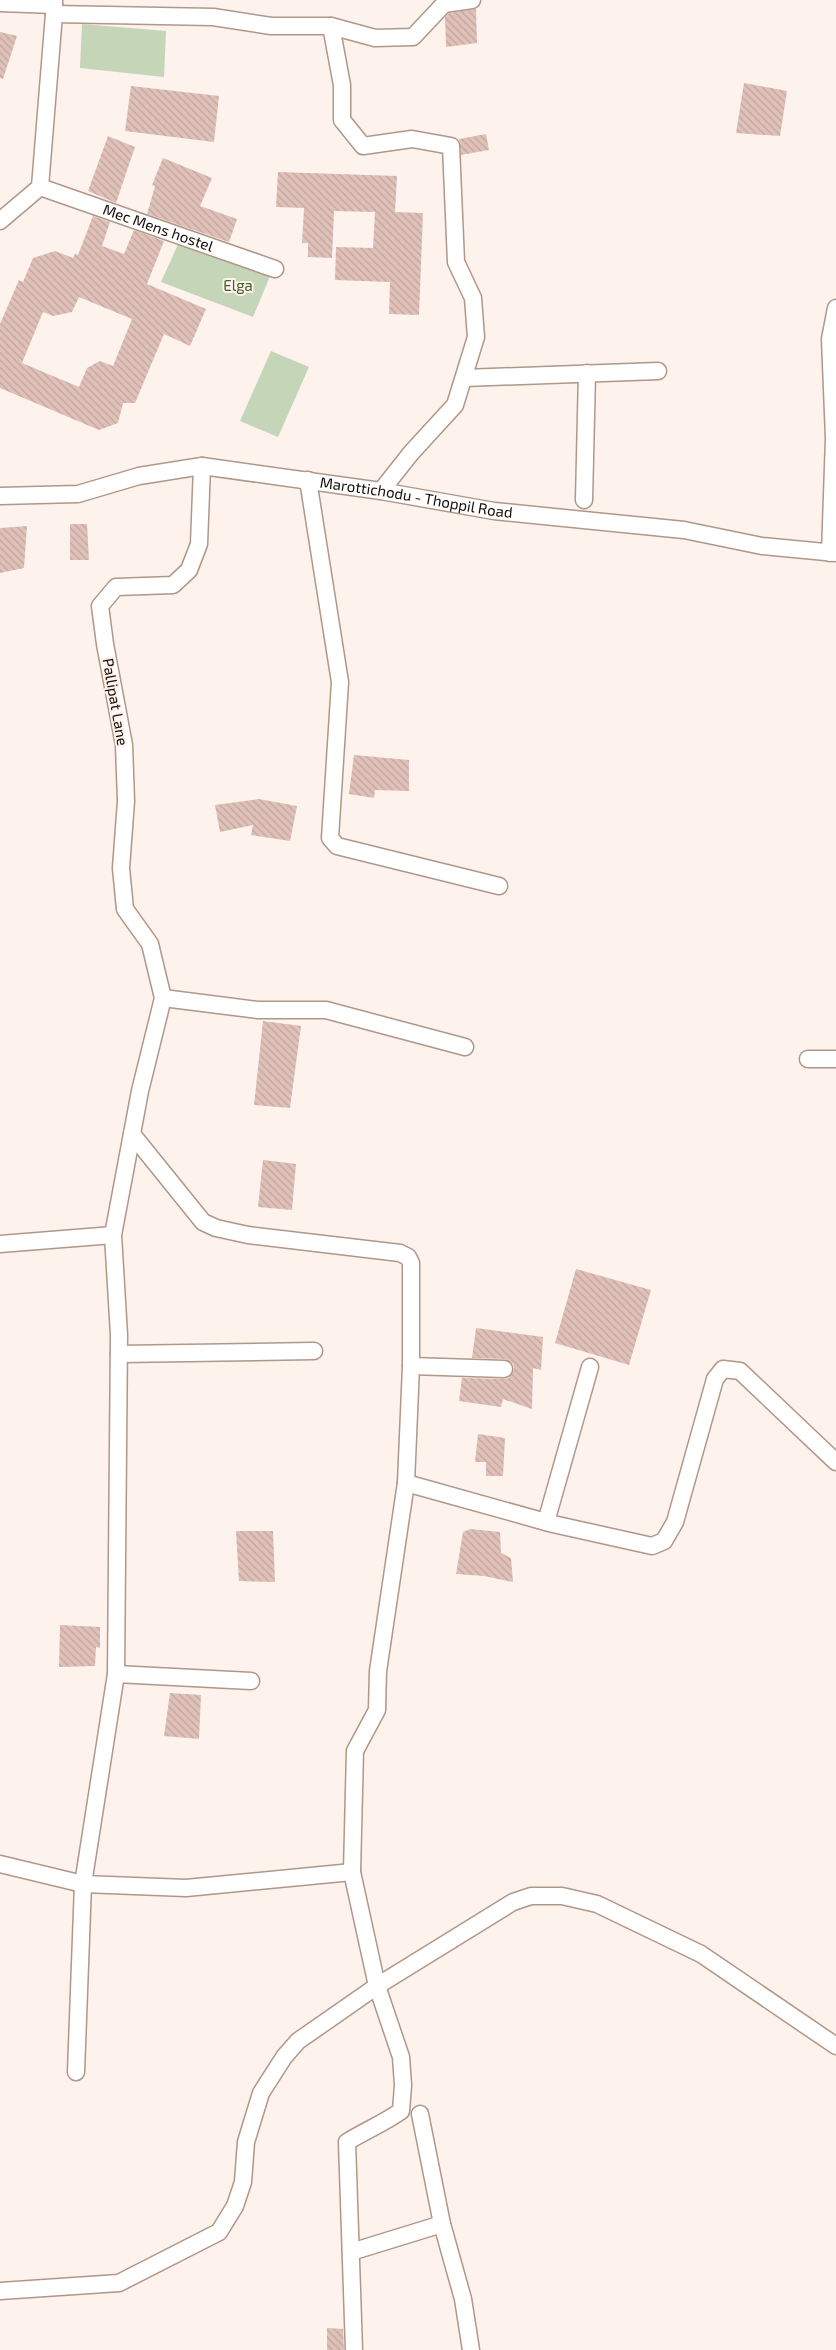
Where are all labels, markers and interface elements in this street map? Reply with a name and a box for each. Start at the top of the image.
street label: Mec Mens hostel [101,200,217,255]
park label: Elga [223,276,253,294]
street label: Marottichodu - Thoppil Road [319,473,513,521]
street label: Pallipat Lane [99,657,133,747]

